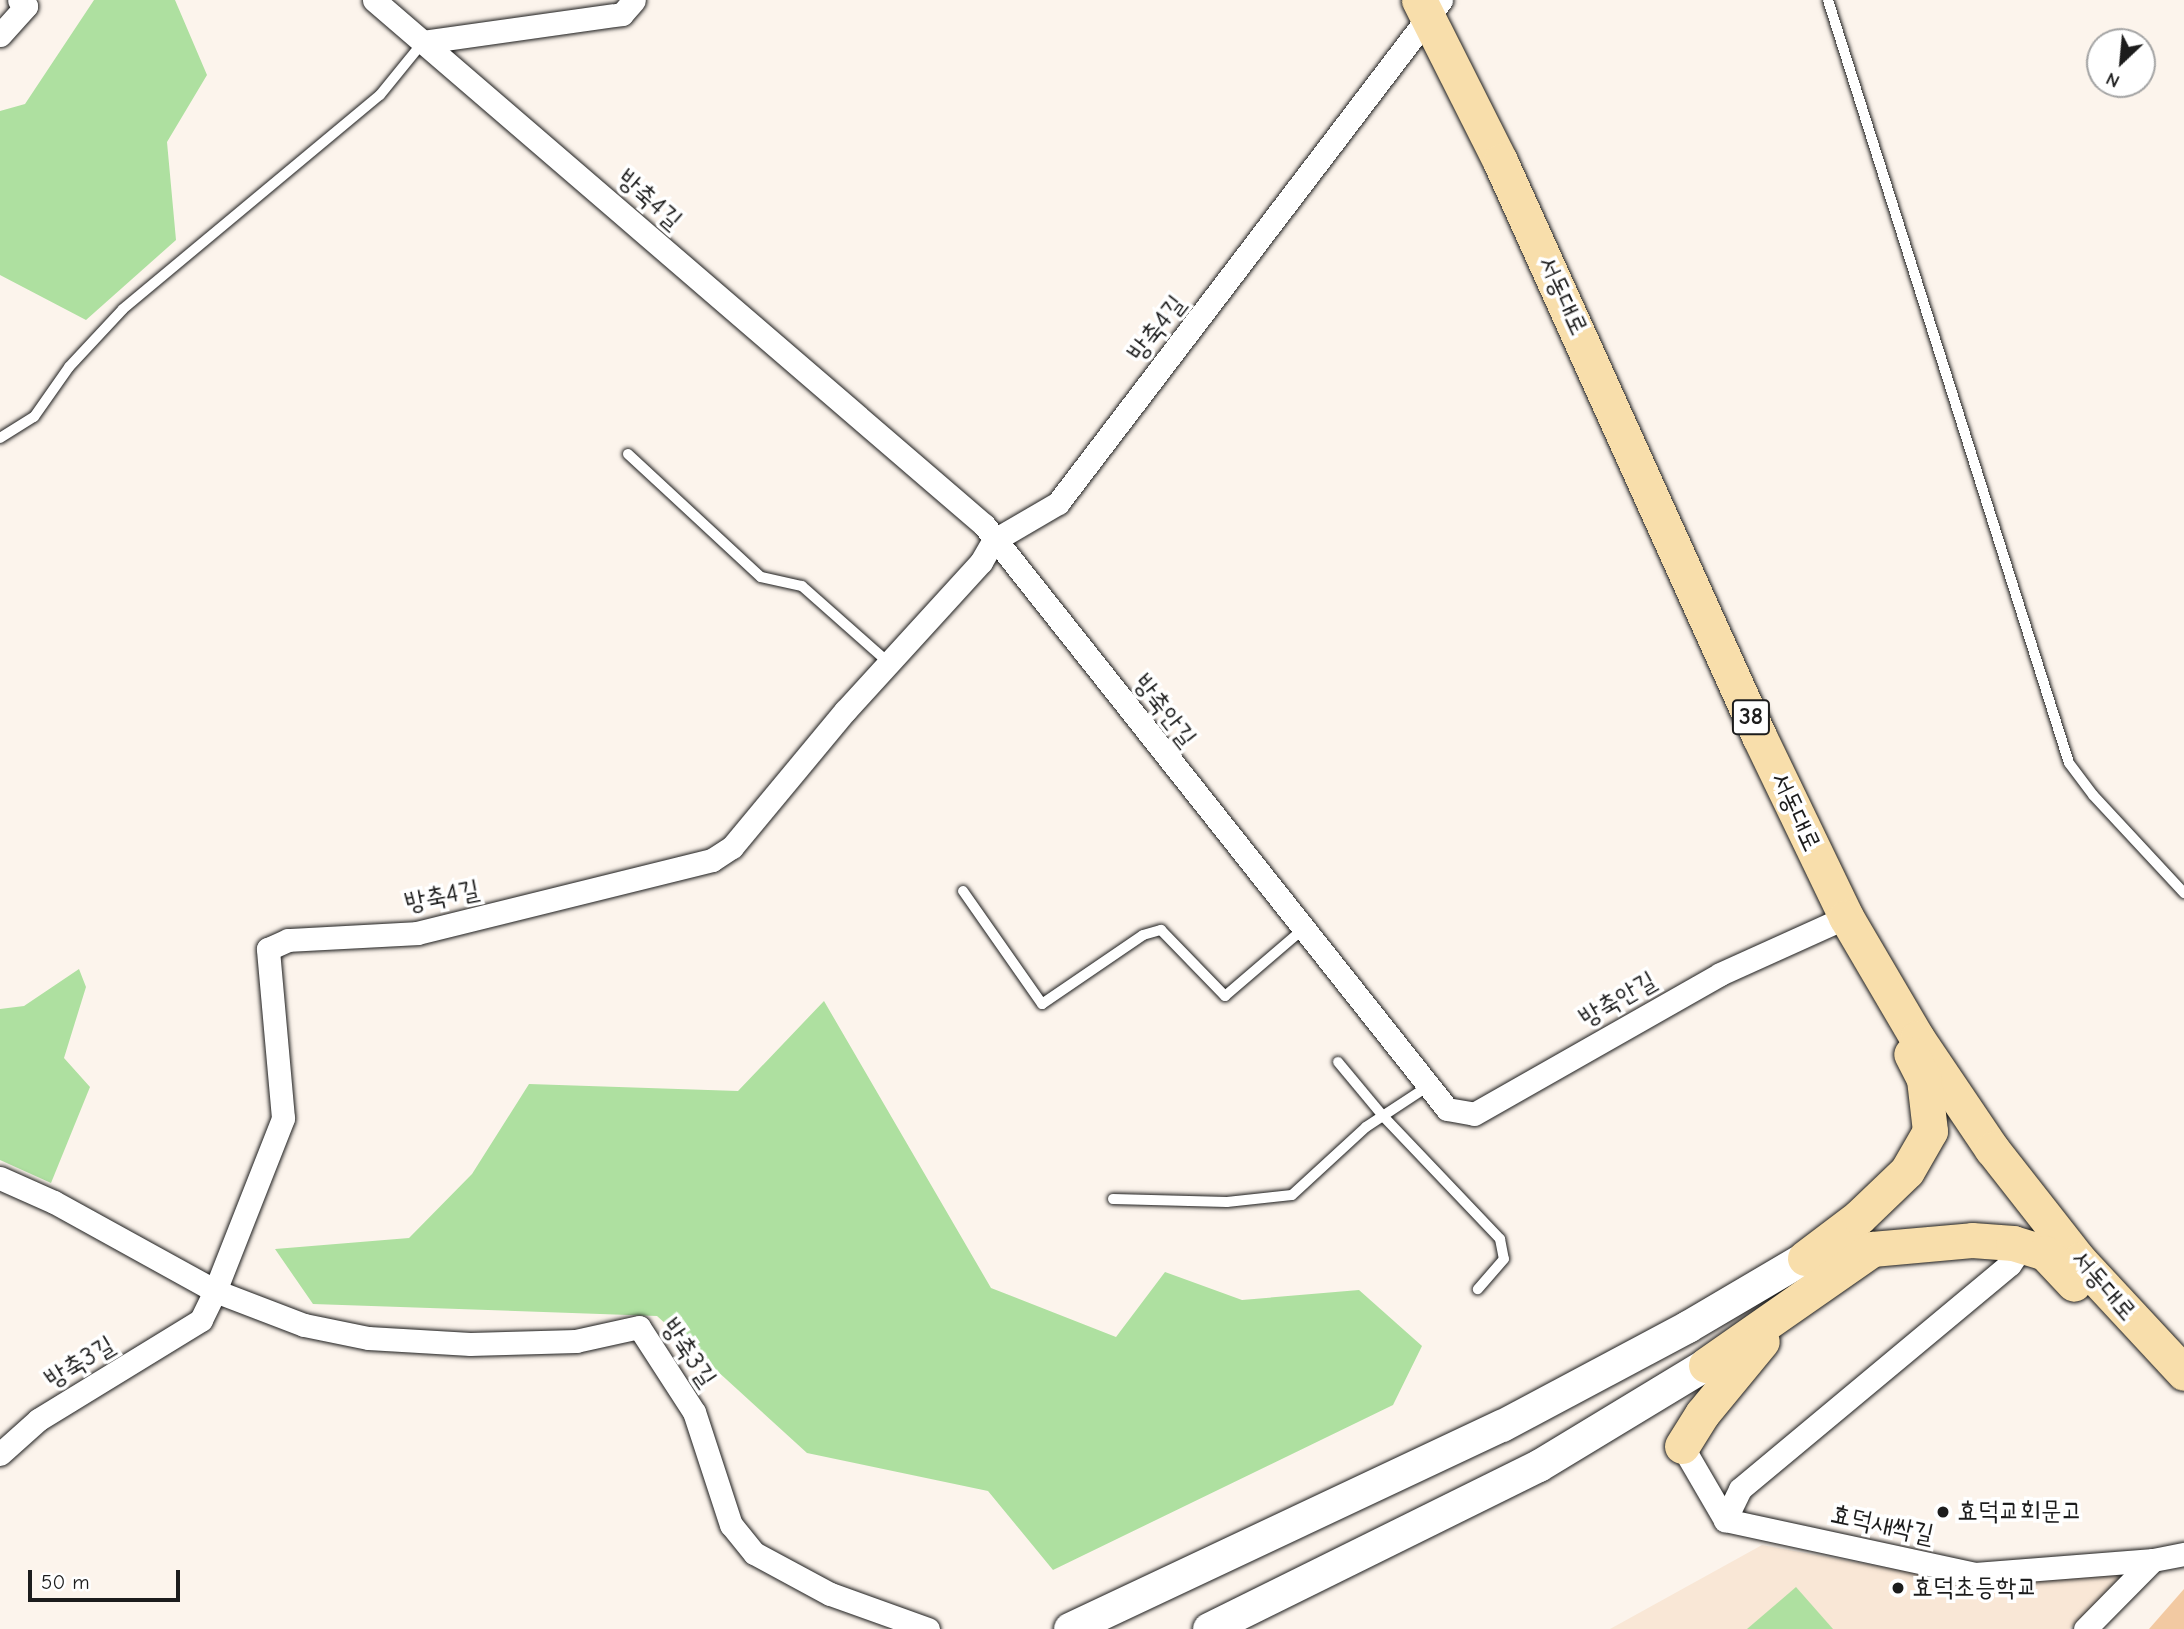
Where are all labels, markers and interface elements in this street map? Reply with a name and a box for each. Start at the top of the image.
north arrow [2086,28,2156,98]
text: N [2102,67,2123,93]
street label: 방축4길 [610,164,688,236]
street label: 서동대로 [1530,251,1594,341]
street label: 방축4길 [1122,290,1192,368]
street label: 방축안길 [1126,668,1202,754]
road number: 38 [1732,696,1770,738]
street label: 서동대로 [1763,767,1827,857]
street label: 방축4길 [402,874,482,920]
street label: 방축안길 [1574,966,1662,1034]
street label: 서동대로 [2064,1244,2142,1328]
street label: 방축3길 [654,1313,722,1393]
street label: 방축3길 [39,1330,121,1396]
place label: 효덕교회문고 [1957,1496,2083,1528]
street label: 효덕새싹길 [1828,1499,1936,1551]
marker: 효덕교회문고 [1935,1504,1951,1520]
scale bar [32,1556,184,1600]
text: 50 m [41,1570,90,1594]
place label: 효덕초등학교 [1912,1572,2038,1604]
marker: 효덕초등학교 [1890,1580,1906,1596]

